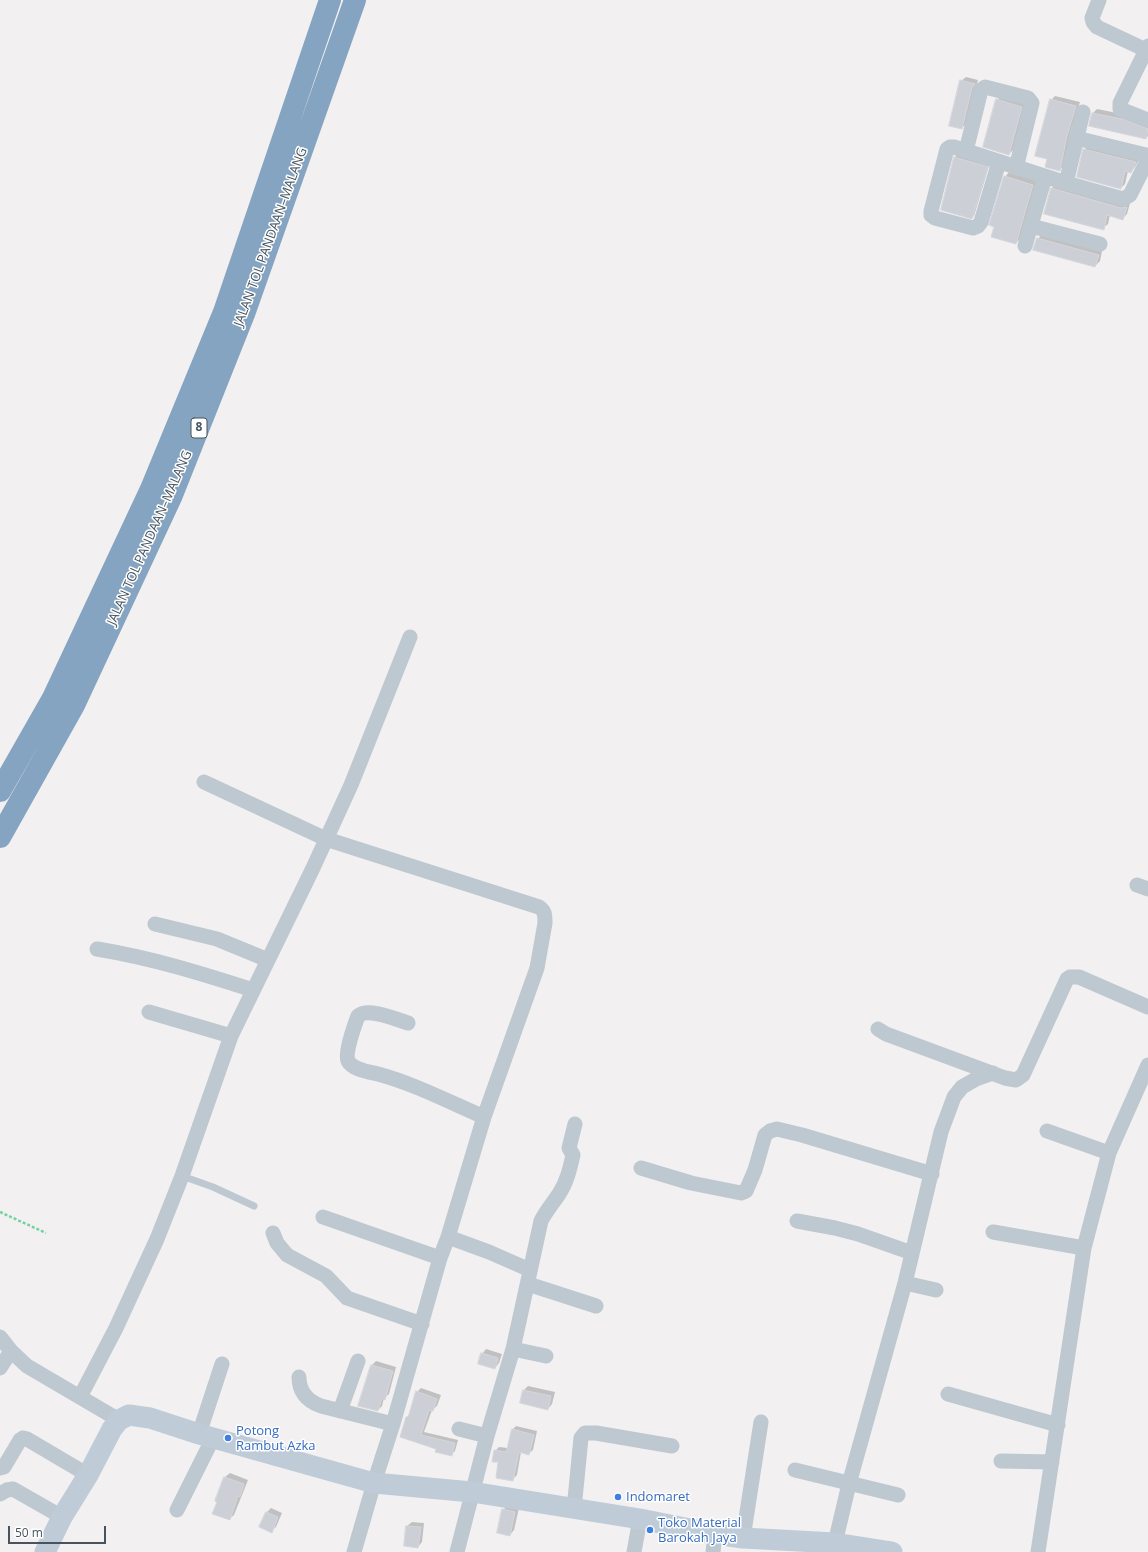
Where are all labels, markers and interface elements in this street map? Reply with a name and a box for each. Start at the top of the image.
street label: JALAN TOL PANDAAN–MALANG [231,145,311,329]
road number: 8 [191,418,207,438]
street label: JALAN TOL PANDAAN–MALANG [104,448,196,628]
place label: Potong Rambut Azka [236,1423,316,1454]
marker: Potong Rambut Azka [223,1433,233,1443]
place label: Indomaret [626,1489,690,1505]
marker: Indomaret [613,1492,623,1502]
place label: Toko Material Barokah Jaya [658,1515,741,1546]
scale bar [10,1518,108,1544]
text: 50 m [15,1524,43,1541]
marker: Toko Material Barokah Jaya [645,1525,655,1535]

